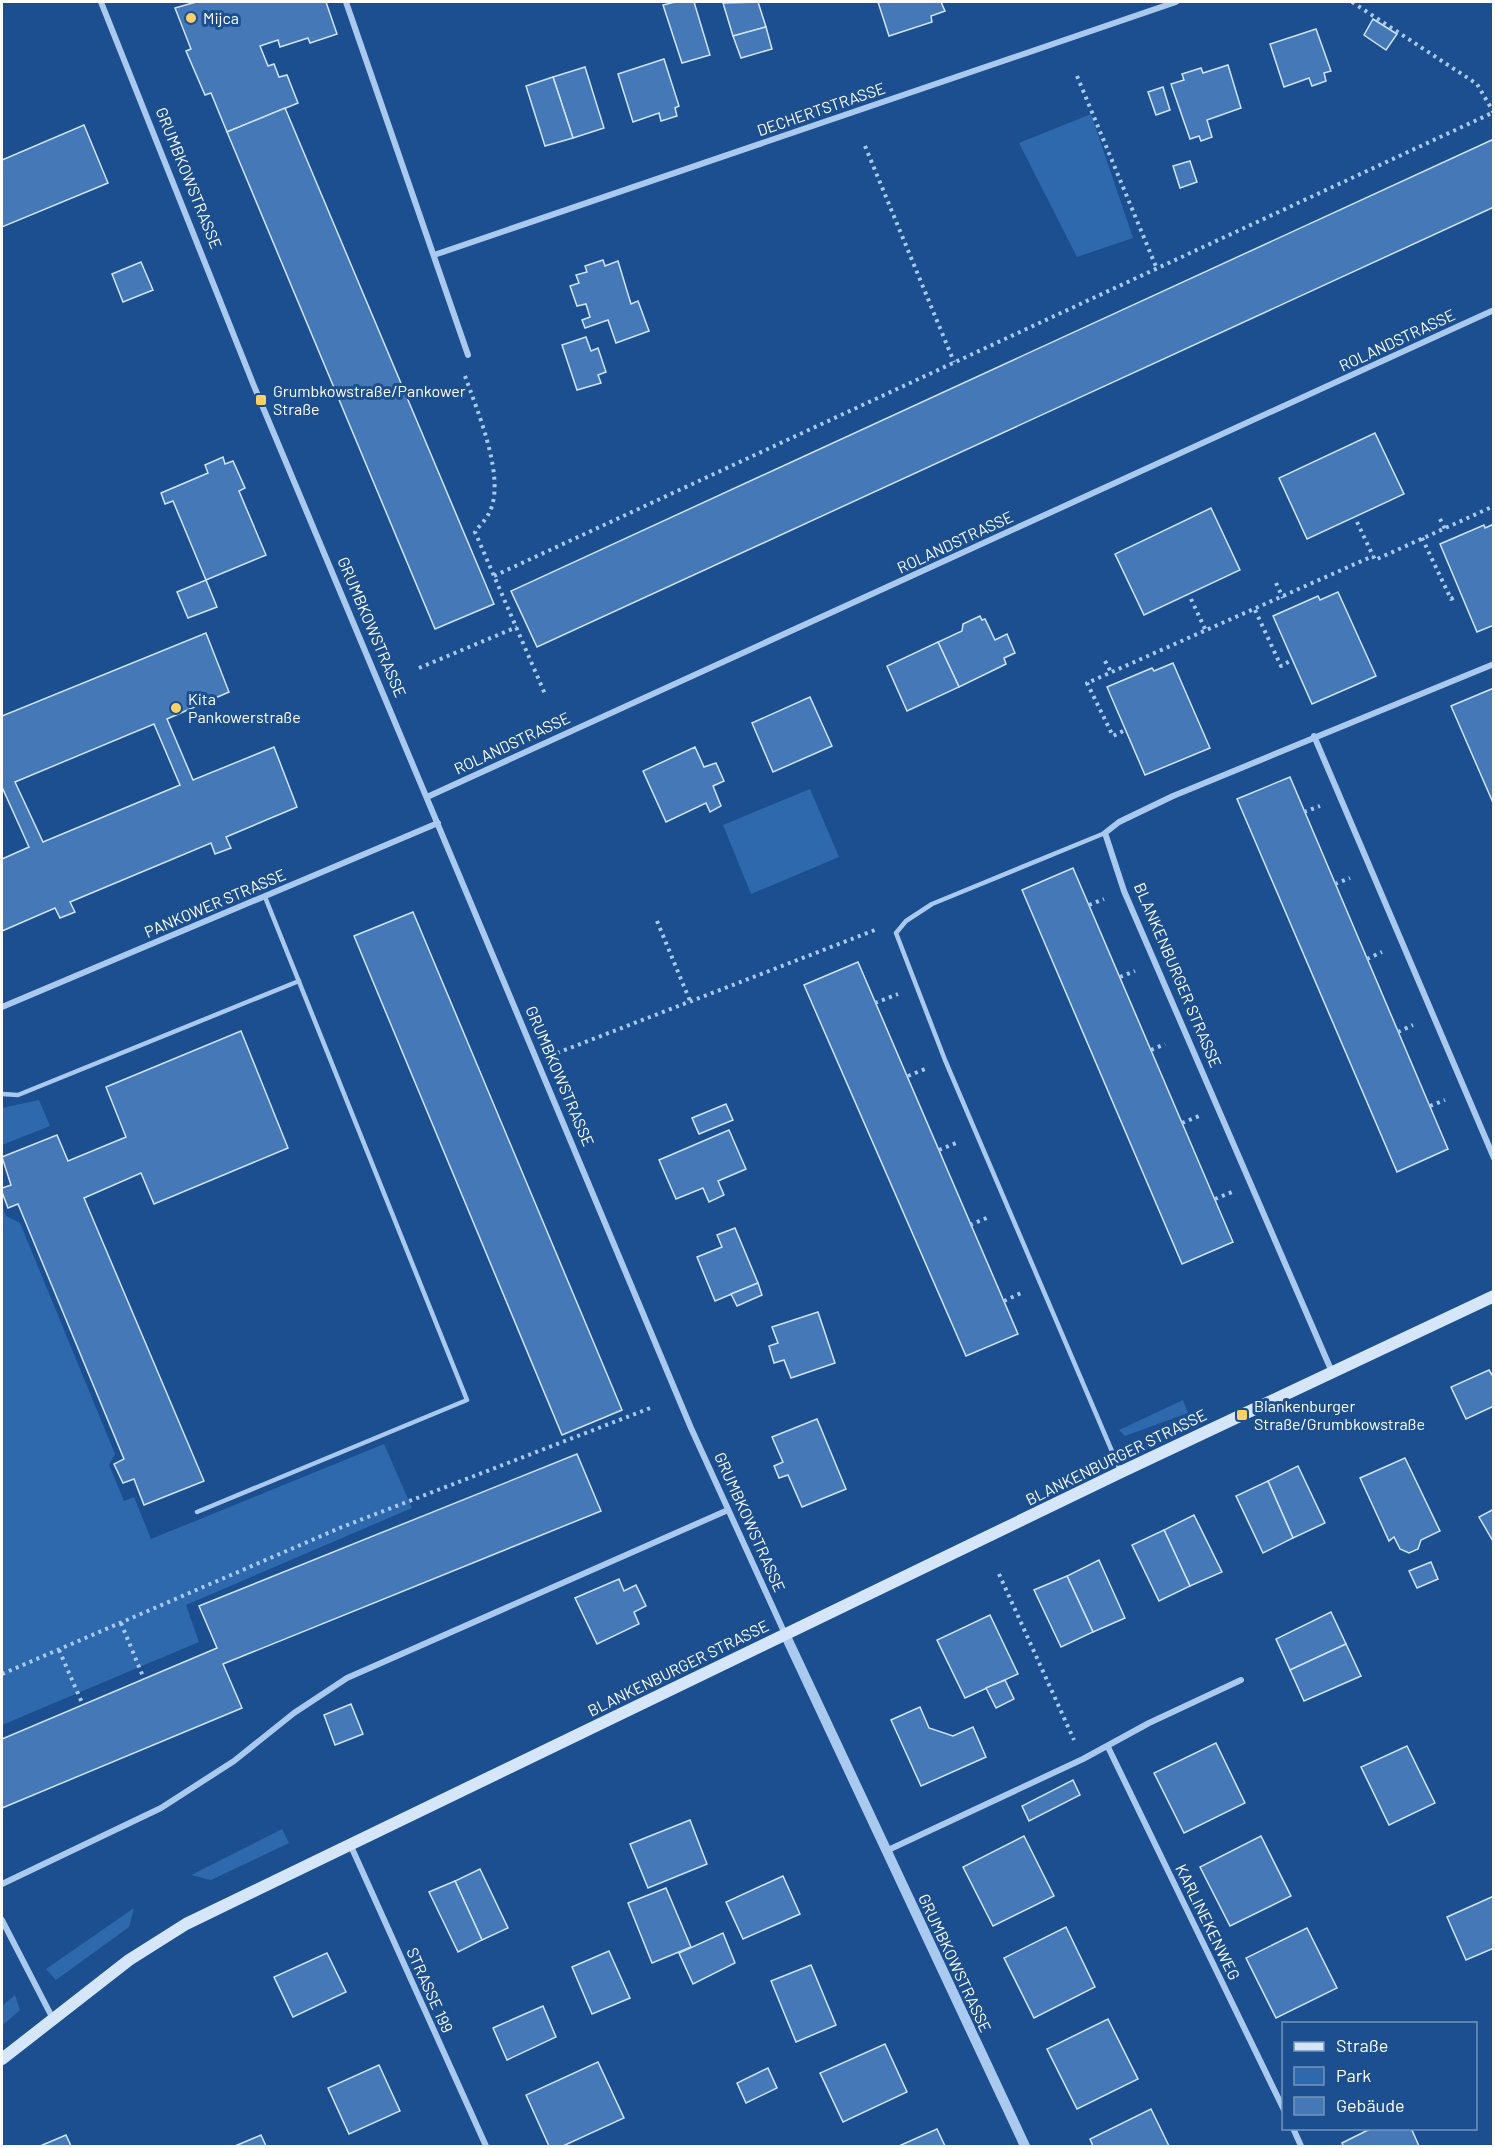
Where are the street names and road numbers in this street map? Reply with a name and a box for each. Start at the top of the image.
street label: DECHERTSTRASSE [754,78,887,139]
street label: GRUMBKOWSTRASSE [152,104,227,251]
street label: ROLANDSTRASSE [1336,304,1458,375]
street label: ROLANDSTRASSE [894,506,1016,577]
street label: GRUMBKOWSTRASSE [334,554,411,700]
street label: ROLANDSTRASSE [451,707,573,778]
street label: PANKOWER STRASSE [141,864,288,941]
street label: BLANKENBURGER STRASSE [1131,879,1226,1070]
street label: GRUMBKOWSTRASSE [522,1003,599,1149]
street label: BLANKENBURGER STRASSE [1022,1404,1209,1509]
street label: GRUMBKOWSTRASSE [711,1449,790,1595]
street label: BLANKENBURGER STRASSE [584,1615,771,1720]
street label: KARLINEKENWEG [1172,1861,1245,1983]
street label: GRUMBKOWSTRASSE [915,1890,996,2035]
street label: STRASSE 199 [403,1944,458,2035]

